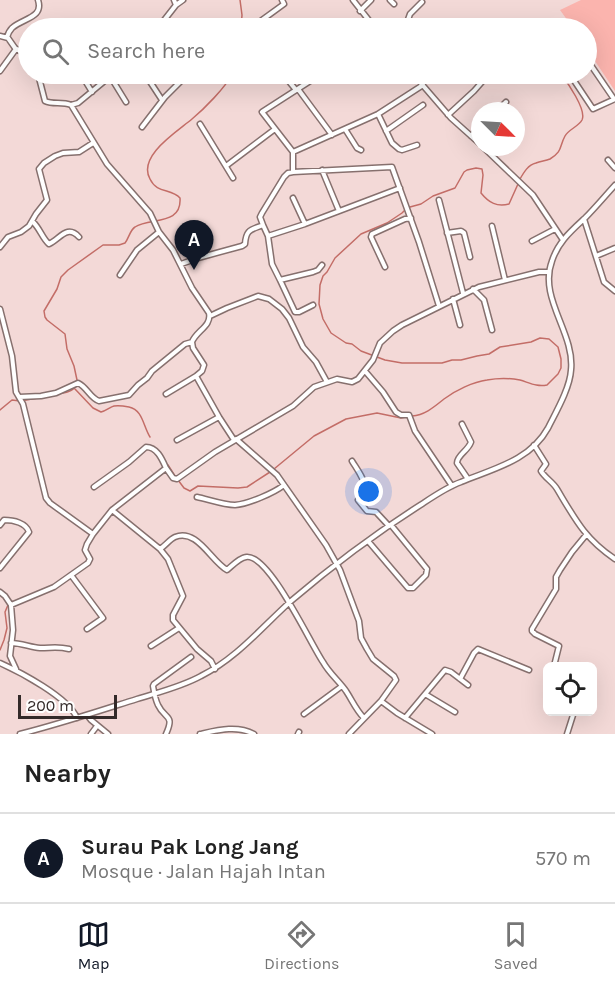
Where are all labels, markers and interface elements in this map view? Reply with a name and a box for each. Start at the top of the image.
search box [18,18,597,84]
icon: search [39,35,72,68]
text: Search here [87,38,205,64]
north arrow [471,102,525,156]
pin: A [174,220,214,270]
your location [354,477,383,506]
map controls [543,662,597,716]
button: locate [543,662,597,716]
scale bar [18,692,117,720]
text: 200 m [27,696,74,715]
text: Nearby [24,758,111,789]
text: Surau Pak Long Jang [81,834,298,860]
text: A [37,847,50,870]
text: 570 m [535,847,591,870]
text: Mosque · Jalan Hajah Intan [81,860,326,883]
tab: Map [77,918,110,973]
tab: Directions [264,918,339,973]
tab: Saved [494,918,538,973]

